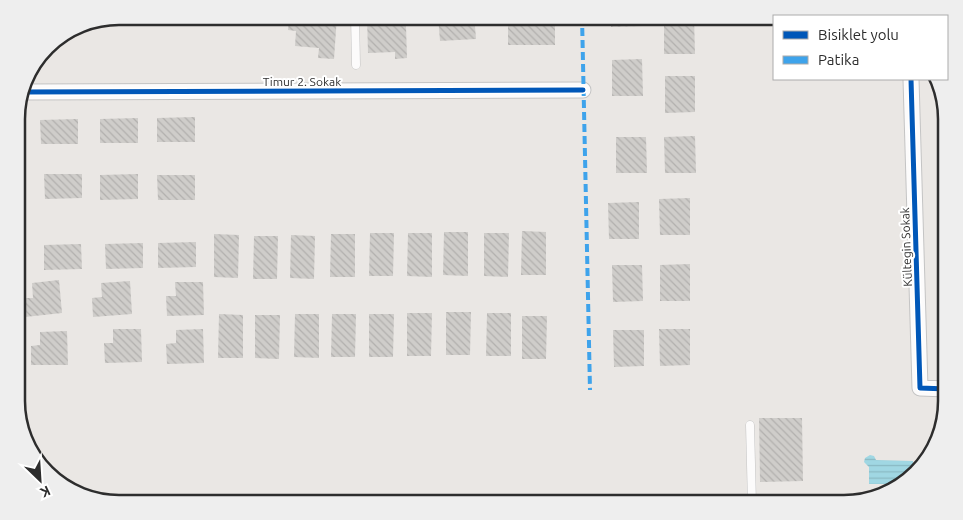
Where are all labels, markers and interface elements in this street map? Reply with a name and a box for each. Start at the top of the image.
legend [773,15,948,80]
text: Bisiklet yolu [818,26,899,43]
text: Patika [818,51,859,68]
street label: Timur 2. Sokak [263,75,341,88]
street label: Kültegin Sokak [898,207,914,287]
north arrow [15,455,65,505]
text: K [37,483,53,501]

